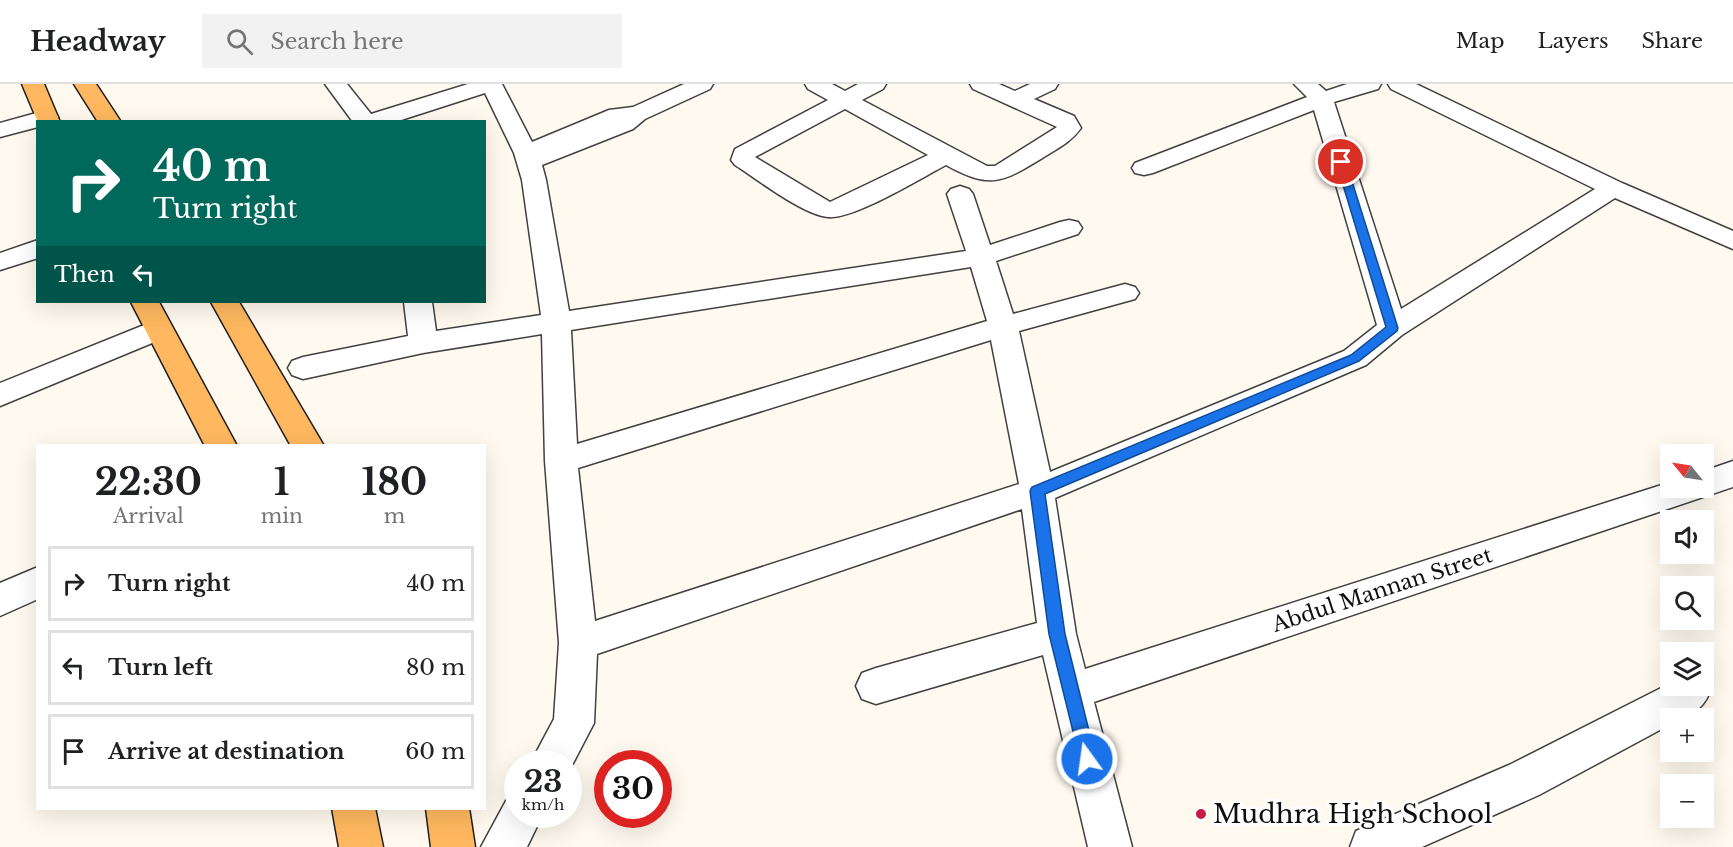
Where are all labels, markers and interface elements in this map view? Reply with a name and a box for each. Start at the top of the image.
search box [202,14,622,68]
text: Headway [30,24,166,59]
icon: search [223,25,256,58]
text: Search here [271,28,404,55]
text: Map [1456,28,1505,54]
text: Layers [1538,28,1609,54]
text: Share [1642,28,1703,54]
pin [1315,136,1366,187]
text: 40 m [153,140,270,192]
icon: right [54,144,132,222]
icon: arrive [1324,145,1357,178]
text: Turn right [153,192,297,225]
icon: left [127,258,160,291]
text: Then [54,261,115,288]
north arrow [1660,444,1714,498]
map controls [1660,444,1714,828]
text: 22:30 [95,460,202,505]
text: 1 [274,460,290,505]
text: 180 [361,460,427,505]
text: Arrival [113,504,184,528]
text: min [261,504,303,528]
text: m [384,504,405,528]
button: sound [1660,510,1714,564]
street label: Abdul Mannan Street [1268,542,1495,638]
icon: right [57,567,90,600]
text: Turn right [108,570,230,597]
text: 40 m [407,570,465,597]
button: search [1660,576,1714,630]
button: layers [1660,642,1714,696]
icon: left [57,651,90,684]
text: Turn left [108,654,213,681]
text: 80 m [406,654,465,681]
button: + [1660,708,1714,762]
position arrow [1055,727,1119,791]
icon: arrive [57,735,90,768]
text: Arrive at destination [108,738,345,765]
text: 60 m [405,738,465,765]
speed limit sign: 30 [594,750,672,828]
text: 23 [524,763,562,800]
button: − [1660,774,1714,828]
text: km/h [522,795,564,814]
place label: Mudhra High School [1213,798,1493,830]
marker: Mudhra High School [1194,807,1208,821]

